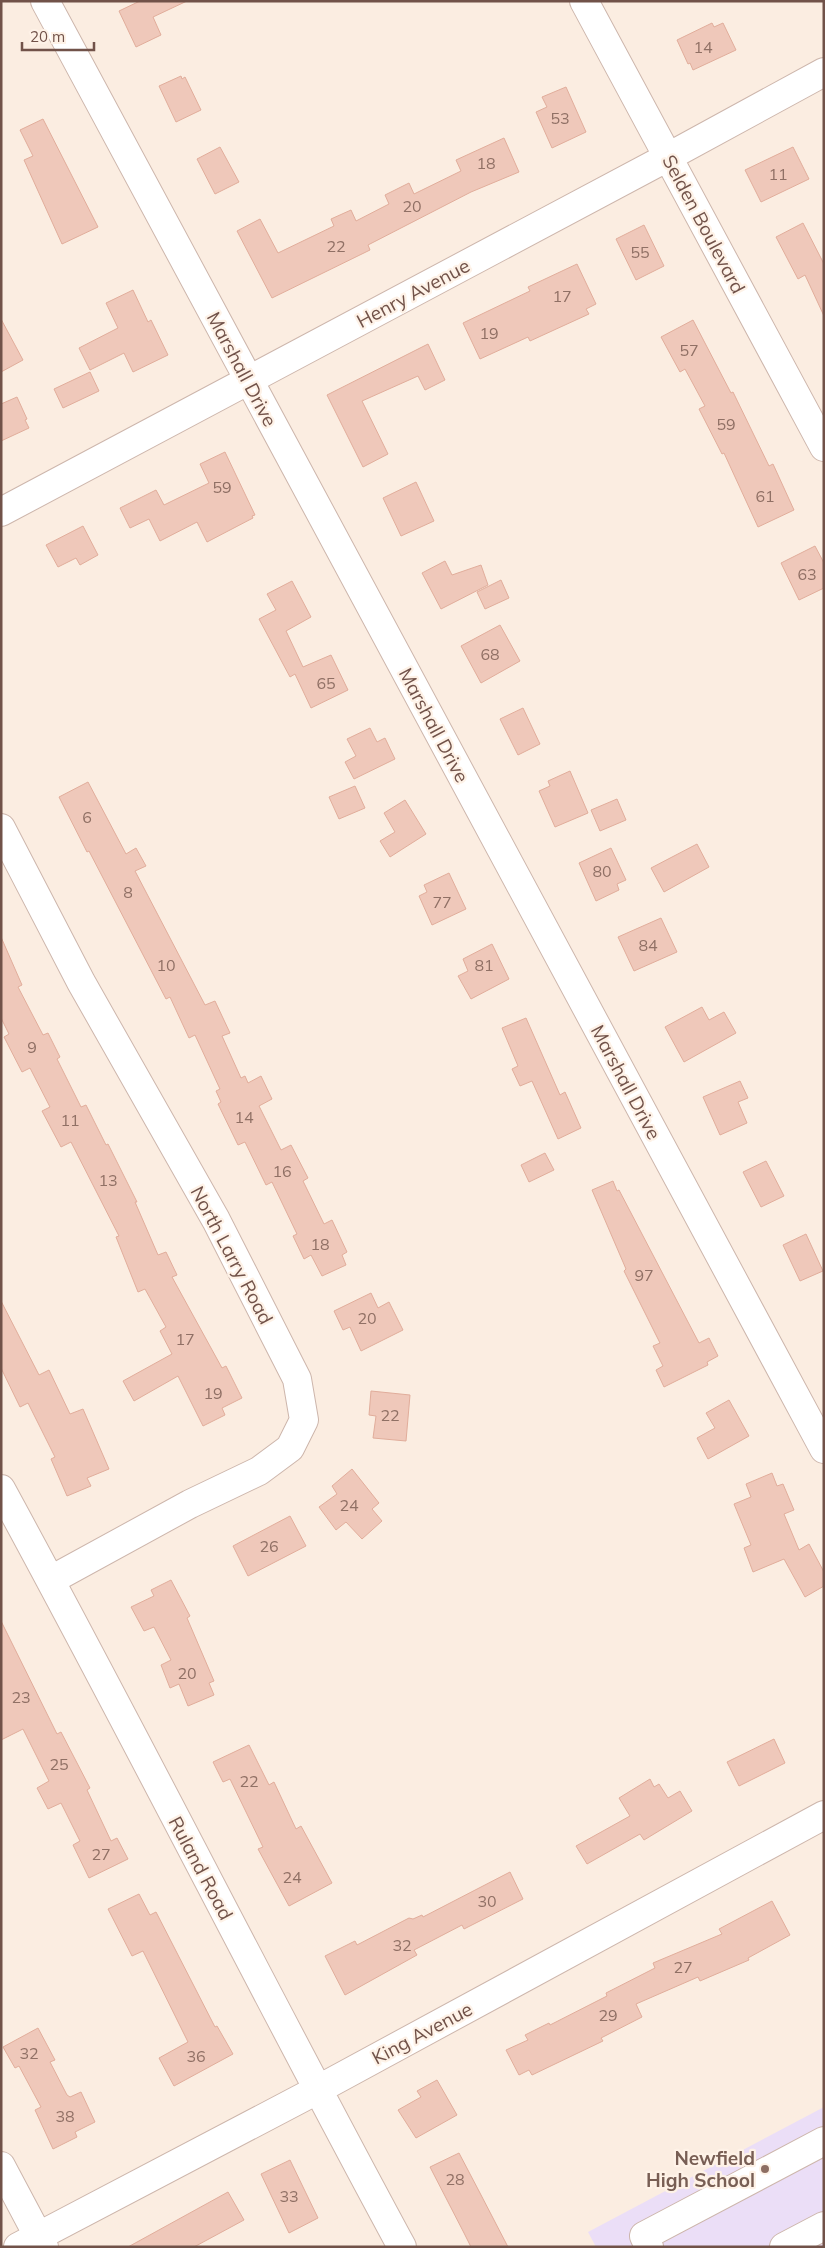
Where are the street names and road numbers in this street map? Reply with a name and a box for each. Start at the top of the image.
street label: Selden Boulevard [657,151,751,297]
street label: Henry Avenue [352,253,474,333]
street label: Marshall Drive [202,308,282,430]
street label: Marshall Drive [394,664,474,786]
street label: Marshall Drive [586,1021,666,1143]
street label: North Larry Road [186,1182,278,1328]
street label: Ruland Road [164,1812,238,1924]
street label: King Avenue [368,1997,476,2069]

